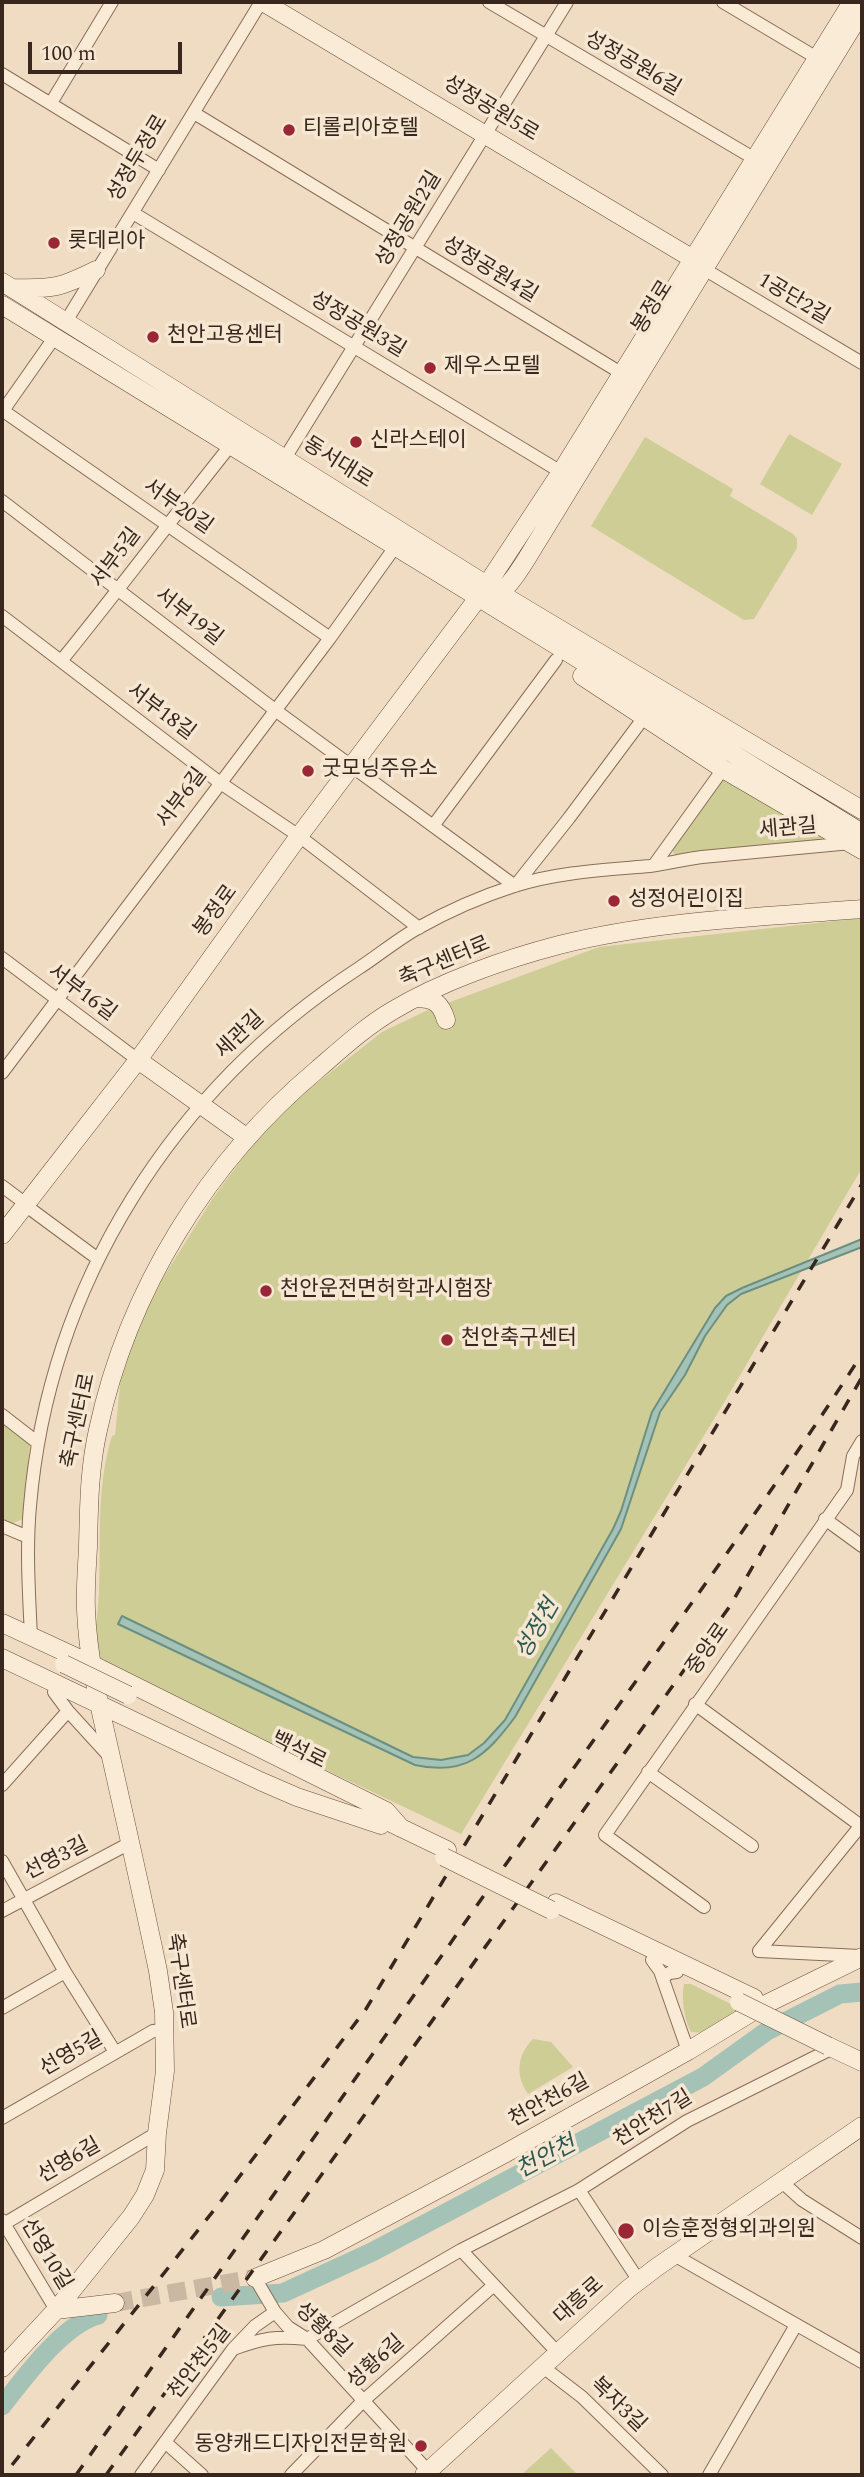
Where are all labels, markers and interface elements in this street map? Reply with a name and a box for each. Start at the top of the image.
street label: 성정공원6길 [579,27,685,103]
scale bar [32,28,186,72]
text: 100 m [41,38,96,70]
street label: 성정공원5로 [438,72,542,148]
street label: 성정두정로 [103,111,175,207]
place label: 티롤리아호텔 [303,117,419,143]
marker: 티롤리아호텔 [281,122,297,138]
street label: 성정공원2길 [372,168,448,272]
place label: 롯데리아 [68,230,145,256]
street label: 성정공원4길 [437,233,541,309]
marker: 롯데리아 [46,235,62,251]
street label: 1공단2길 [753,269,833,331]
street label: 봉정로 [628,277,680,339]
street label: 성정공원3길 [305,288,409,364]
place label: 천안고용센터 [167,324,283,350]
marker: 천안고용센터 [145,329,161,345]
place label: 제우스모텔 [444,355,541,381]
marker: 제우스모텔 [422,360,438,376]
place label: 신라스테이 [370,429,467,455]
street label: 동서대로 [298,433,376,495]
marker: 신라스테이 [348,434,364,450]
street label: 서부20길 [137,475,217,541]
street label: 서부5길 [86,524,148,594]
street label: 서부19길 [149,584,227,652]
street label: 서부18길 [121,679,199,747]
place label: 굿모닝주유소 [322,758,438,784]
marker: 굿모닝주유소 [300,763,316,779]
street label: 서부6길 [152,764,214,834]
street label: 세관길 [758,815,818,845]
street label: 봉정로 [190,881,244,943]
place label: 성정어린이집 [628,888,744,914]
marker: 성정어린이집 [606,893,622,909]
street label: 축구센터로 [396,933,494,993]
street label: 서부16길 [42,960,120,1028]
street label: 세관길 [211,1007,271,1065]
place label: 천안운전면허학과시험장 [280,1278,493,1304]
marker: 천안운전면허학과시험장 [258,1283,274,1299]
place label: 천안축구센터 [461,1327,577,1353]
marker: 천안축구센터 [439,1332,455,1348]
street label: 축구센터로 [58,1371,102,1471]
water label: 성정천 [511,1596,567,1664]
street label: 중앙로 [682,1619,736,1681]
street label: 백석로 [266,1728,330,1776]
street label: 선영3길 [21,1833,93,1887]
street label: 축구센터로 [160,1931,198,2031]
street label: 선영5길 [36,2027,108,2083]
street label: 천안천6길 [506,2070,594,2134]
street label: 천안천7길 [610,2086,698,2154]
water label: 천안천 [512,2132,582,2186]
street label: 선영6길 [34,2134,106,2190]
street label: 선영10길 [14,2215,76,2295]
place label: 이승훈정형외과의원 [642,2218,816,2244]
marker: 이승훈정형외과의원 [616,2221,636,2241]
street label: 대흥로 [550,2273,610,2331]
street label: 성황8길 [289,2298,355,2364]
street label: 천안천5길 [164,2321,238,2405]
street label: 성황6길 [343,2331,411,2395]
street label: 복자3길 [584,2373,650,2439]
place label: 동양캐드디자인전문학원 [194,2433,407,2459]
marker: 동양캐드디자인전문학원 [413,2438,429,2454]

